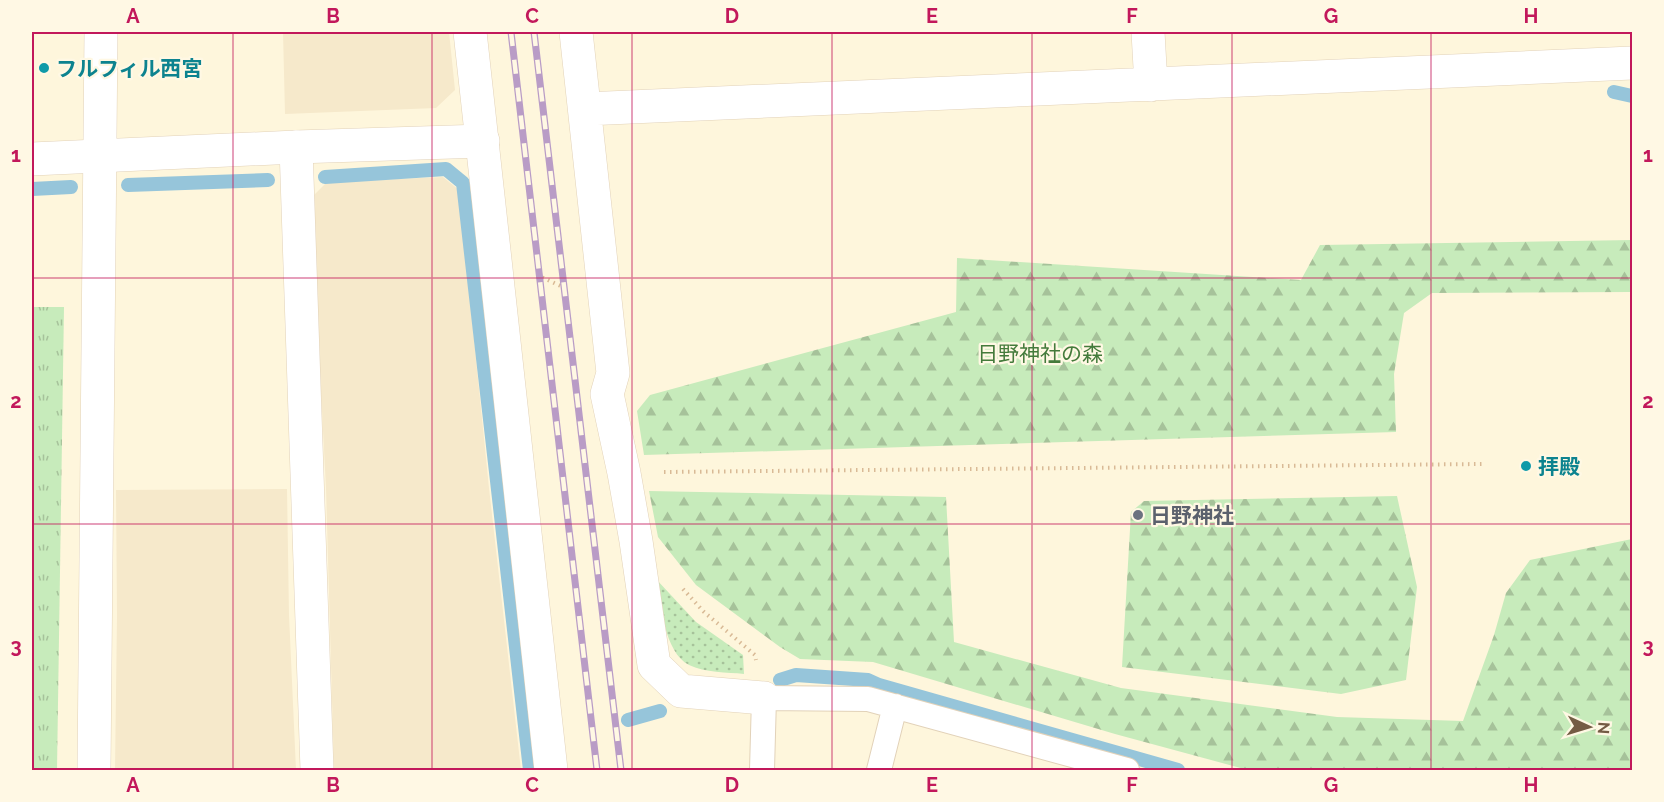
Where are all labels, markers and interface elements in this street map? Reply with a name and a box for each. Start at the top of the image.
text: A [126,4,140,28]
text: B [326,4,340,28]
text: C [525,4,539,28]
text: D [725,4,739,28]
text: E [926,4,938,28]
text: F [1126,4,1138,28]
text: G [1324,4,1338,28]
text: H [1524,4,1538,28]
place label: フルフィル西宮 [56,56,203,81]
marker: フルフィル西宮 [37,61,51,75]
text: 1 [11,143,21,167]
text: 1 [1643,143,1653,167]
park label: 日野神社の森 [977,341,1103,366]
text: 2 [10,389,22,413]
text: 2 [1642,389,1654,413]
place label: 拝殿 [1538,454,1580,479]
marker: 拝殿 [1519,459,1533,473]
place label: 日野神社 [1150,503,1234,528]
marker: 日野神社 [1131,508,1145,522]
text: 3 [10,634,22,658]
text: 3 [1642,634,1654,658]
north arrow [1559,697,1619,757]
text: N [1594,721,1613,735]
text: A [126,773,140,797]
text: B [326,773,340,797]
text: C [525,773,539,797]
text: D [725,773,739,797]
text: E [926,773,938,797]
text: F [1126,773,1138,797]
text: G [1324,773,1338,797]
text: H [1524,773,1538,797]

